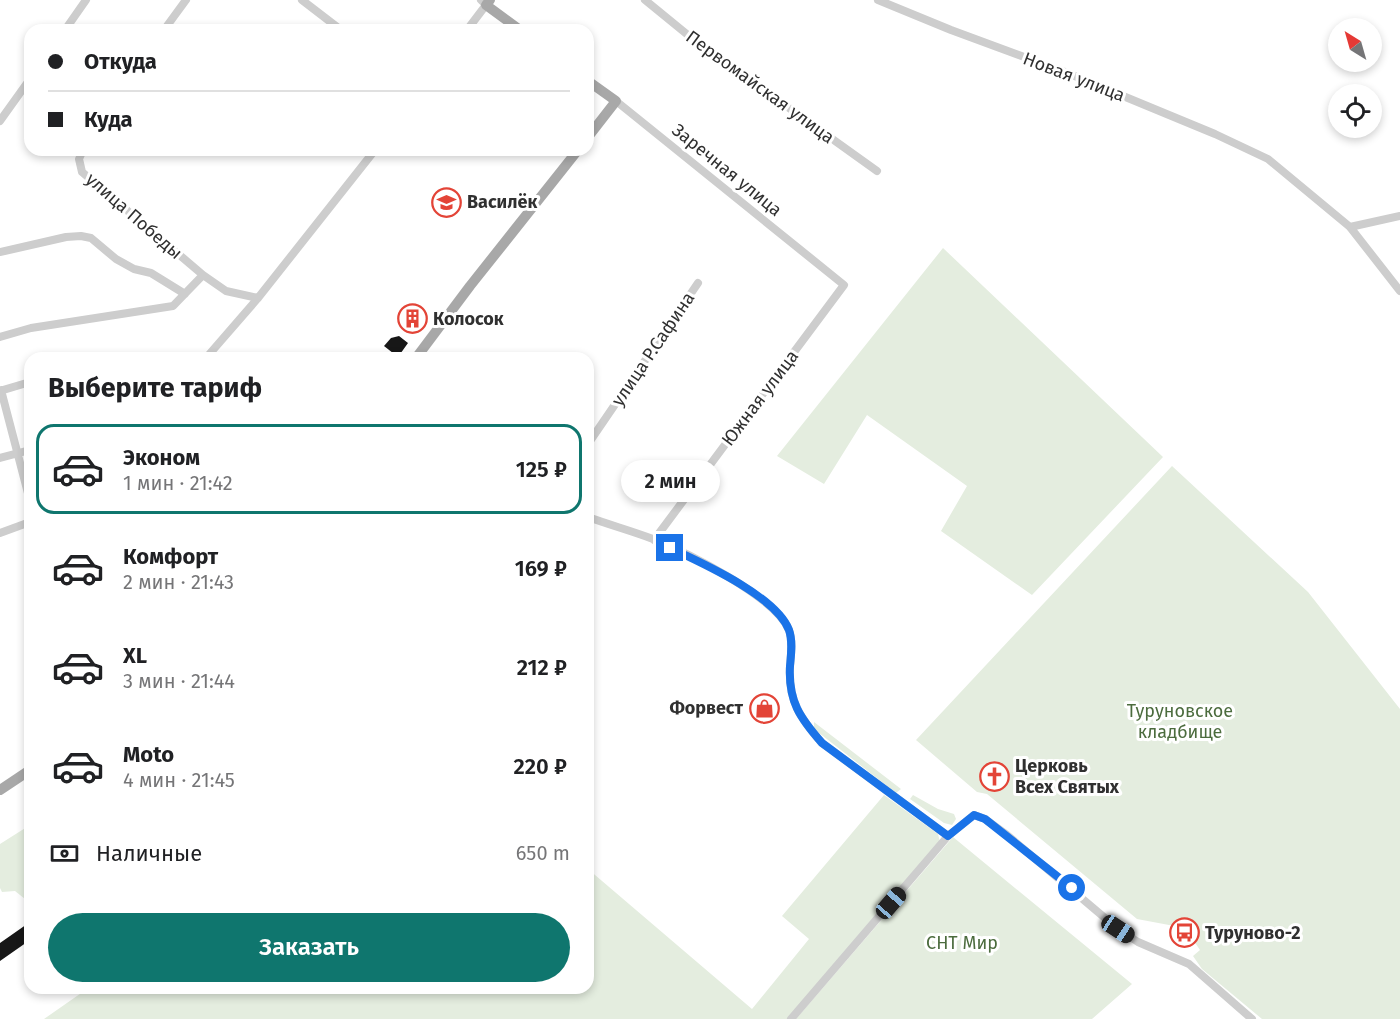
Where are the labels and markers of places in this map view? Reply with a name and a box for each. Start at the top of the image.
school or university icon: Василёк [430,186,462,218]
place label: Василёк [467,191,537,213]
building icon: Колосок [396,303,428,335]
place label: Колосок [433,308,504,330]
shop icon: Форвест [748,692,780,724]
place label: Форвест [669,697,743,719]
place label: Церковь Всех Святых [1015,755,1120,798]
church icon: Церковь Всех Святых [978,760,1010,792]
bus stop icon: Туруново-2 [1168,917,1200,949]
place label: Туруново-2 [1205,922,1300,944]

